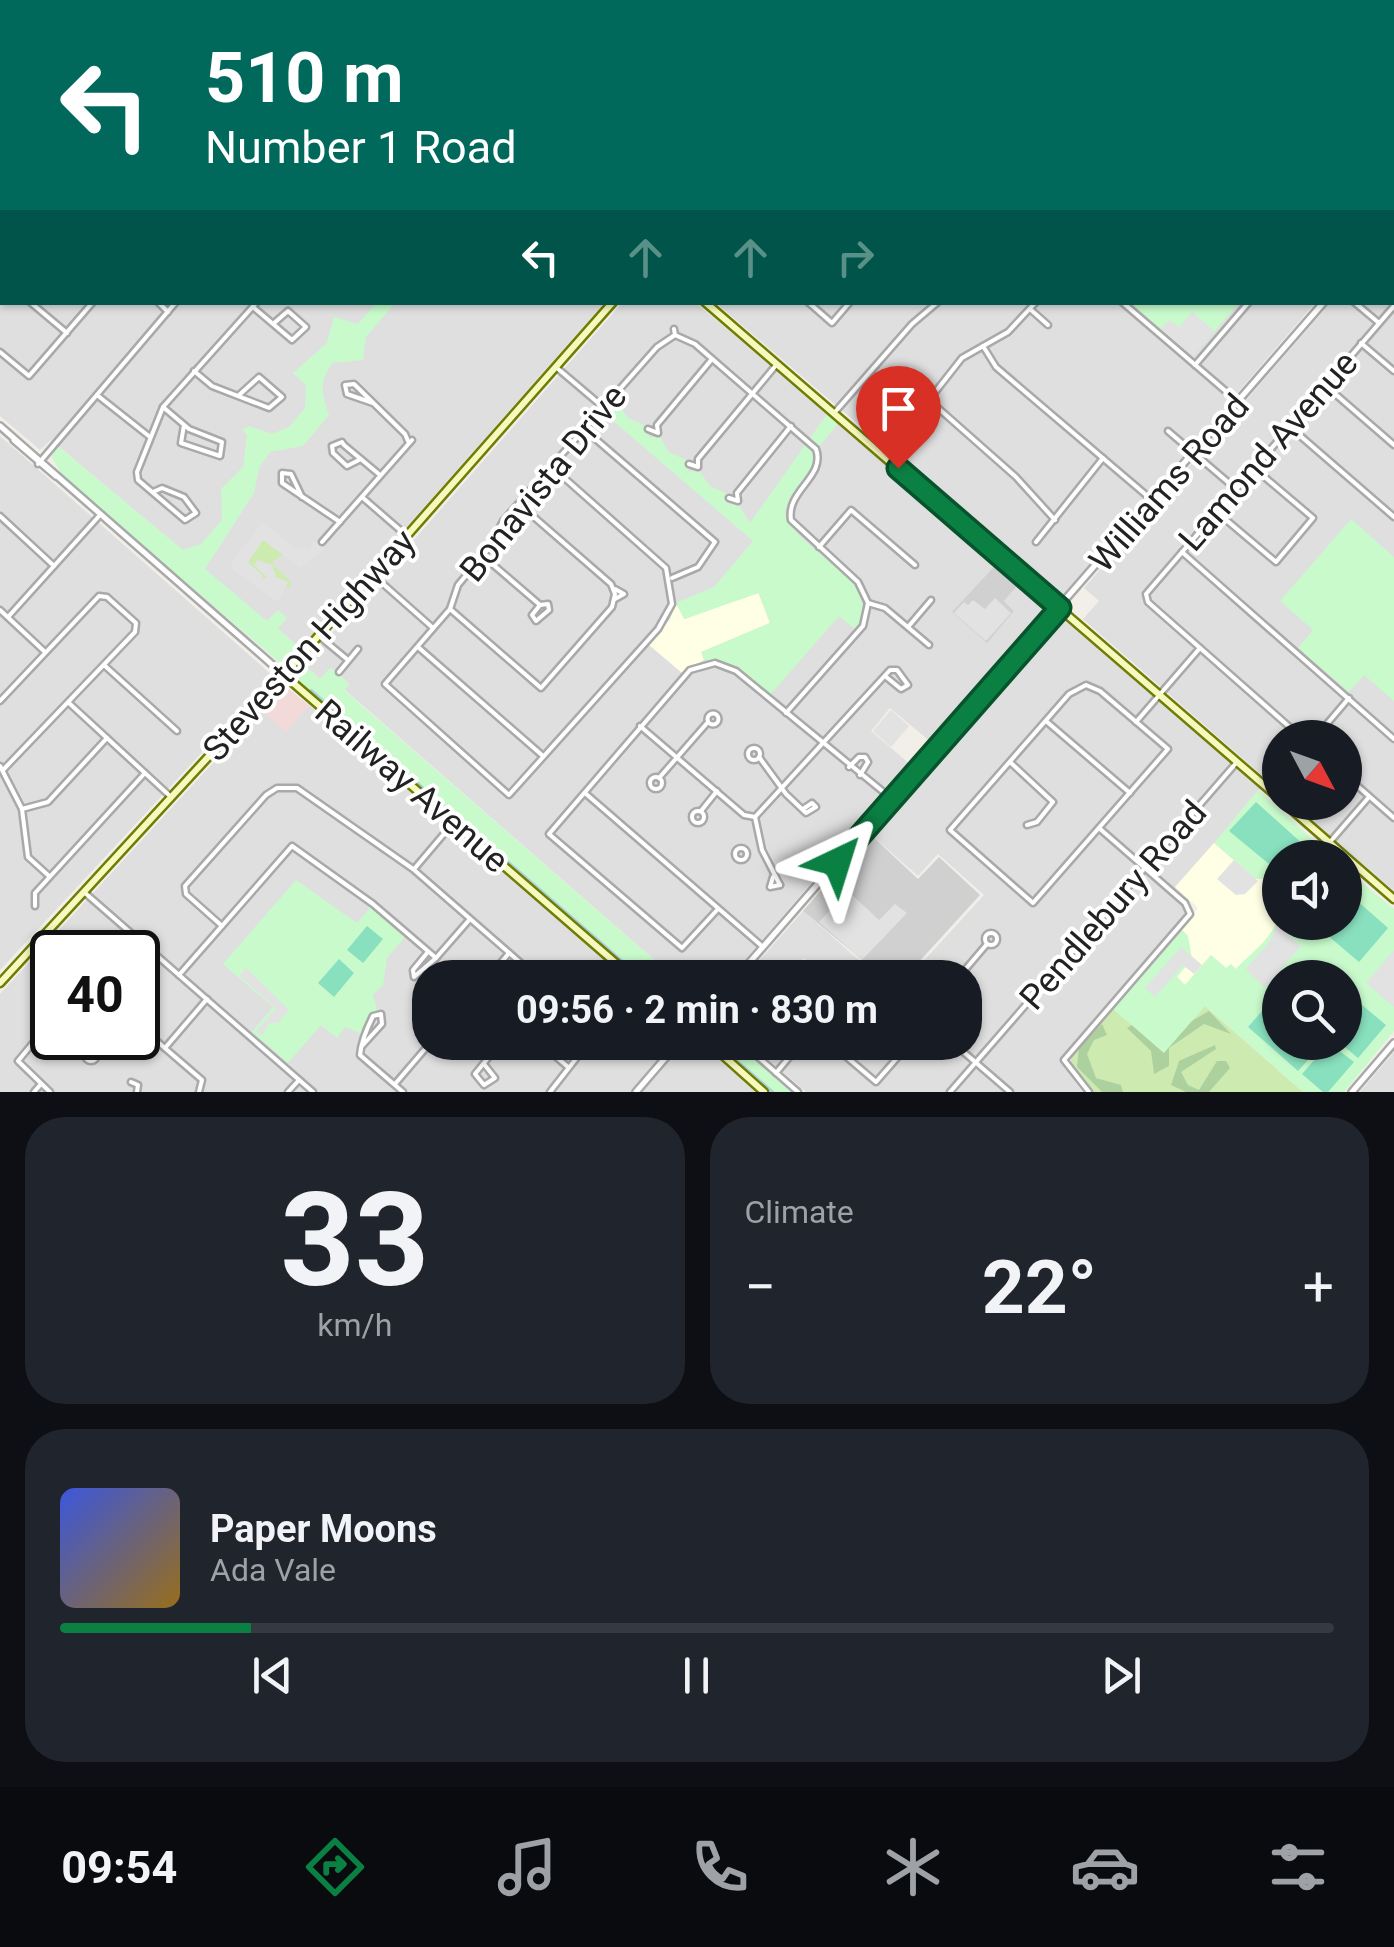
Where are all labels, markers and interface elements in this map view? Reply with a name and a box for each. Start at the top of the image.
text: 510 m [205,37,404,119]
icon: left [40,40,170,170]
text: Number 1 Road [205,121,517,174]
icon: left [513,230,568,285]
icon: ahead [618,230,673,285]
icon: ahead [723,230,778,285]
icon: right [828,230,883,285]
street label: Lamond Avenue [1171,343,1366,559]
pin [856,366,941,469]
street label: Bonavista Drive [452,377,635,590]
icon: arrive [871,381,926,436]
street label: Williams Road [1081,386,1258,581]
street label: Steveston Highway [195,521,424,769]
street label: Railway Avenue [307,691,517,881]
north arrow [1262,720,1362,820]
map controls [1262,720,1362,1060]
street label: Pendlebury Road [1012,793,1215,1018]
position arrow [785,810,889,914]
button: sound [1262,840,1362,940]
speed limit sign: 40 [30,930,160,1060]
button: search [1262,960,1362,1060]
text: 09:56 · 2 min · 830 m [516,988,878,1032]
text: 33 [280,1164,429,1317]
text: Climate [745,1193,854,1231]
text: 22° [982,1243,1097,1331]
text: − [745,1255,776,1319]
text: + [1303,1255,1334,1319]
text: km/h [317,1306,392,1344]
text: Paper Moons [210,1507,437,1551]
text: Ada Vale [210,1551,336,1589]
icon: previous [245,1648,300,1703]
icon: pause [669,1648,724,1703]
icon: next [1094,1648,1149,1703]
icon: directions [300,1832,370,1902]
icon: music [492,1832,562,1902]
icon: phone [685,1832,755,1902]
icon: climate [878,1832,948,1902]
icon: car [1070,1832,1140,1902]
icon: filters [1263,1832,1333,1902]
text: 09:54 [61,1841,177,1894]

